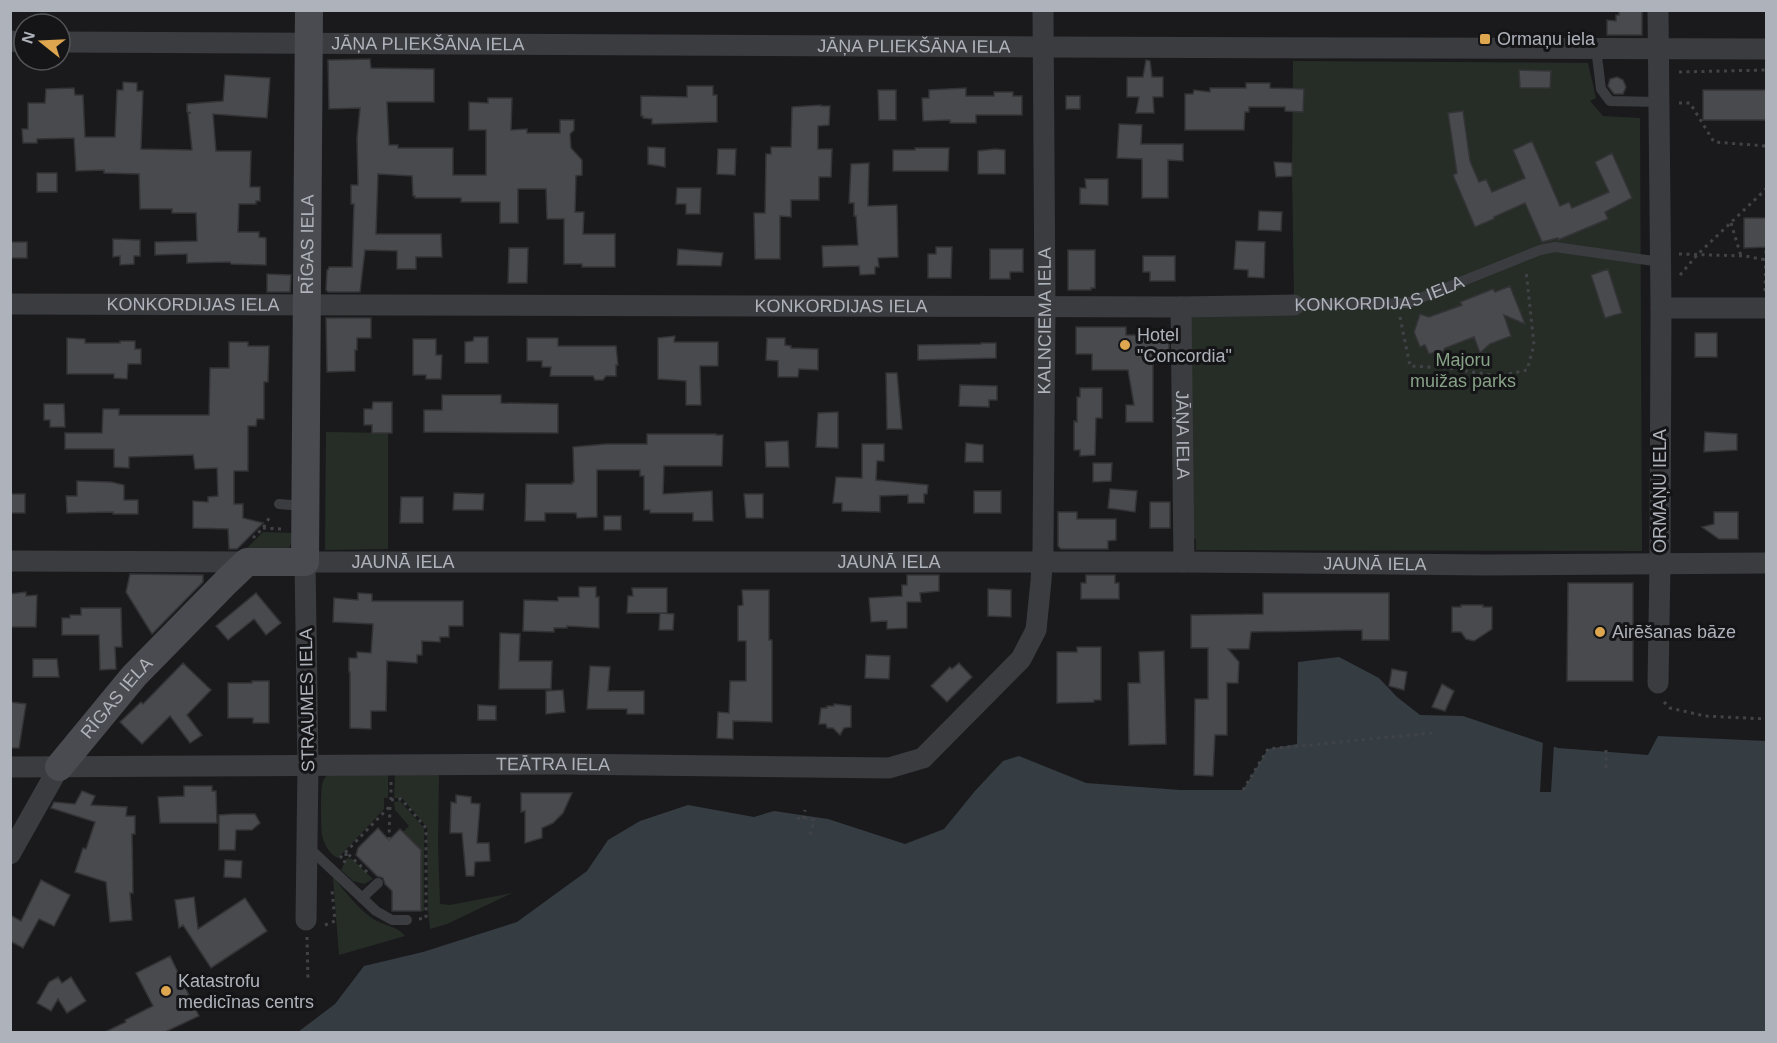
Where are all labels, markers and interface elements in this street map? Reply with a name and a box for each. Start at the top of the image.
north arrow [12,12,72,72]
text: N [18,29,38,46]
place label: Ormaņu iela [1497,29,1596,49]
marker: Ormaņu iela [1478,32,1492,46]
street label: JĀŅA PLIEKŠĀNA IELA [331,33,525,54]
street label: JĀŅA PLIEKŠĀNA IELA [817,35,1011,57]
street label: RĪGAS IELA [297,194,318,295]
street label: KALNCIEMA IELA [1034,247,1055,394]
street label: KONKORDIJAS IELA [1294,272,1467,315]
street label: KONKORDIJAS IELA [106,294,280,315]
street label: KONKORDIJAS IELA [754,296,928,316]
place label: Hotel "Concordia" [1137,325,1232,366]
marker: Hotel "Concordia" [1118,338,1132,352]
park label: Majoru muižas parks [1410,350,1516,391]
street label: JĀŅA IELA [1172,390,1193,480]
street label: ORMAŅU IELA [1650,429,1670,553]
street label: JAUNĀ IELA [351,552,455,572]
street label: JAUNĀ IELA [837,552,941,572]
street label: JAUNĀ IELA [1323,553,1427,574]
place label: Airēšanas bāze [1612,622,1736,642]
marker: Airēšanas bāze [1593,625,1607,639]
street label: STRAUMES IELA [296,628,318,772]
street label: RĪGAS IELA [77,653,157,743]
street label: TEĀTRA IELA [496,754,610,775]
place label: Katastrofu medicīnas centrs [178,971,314,1012]
marker: Katastrofu medicīnas centrs [159,984,173,998]

